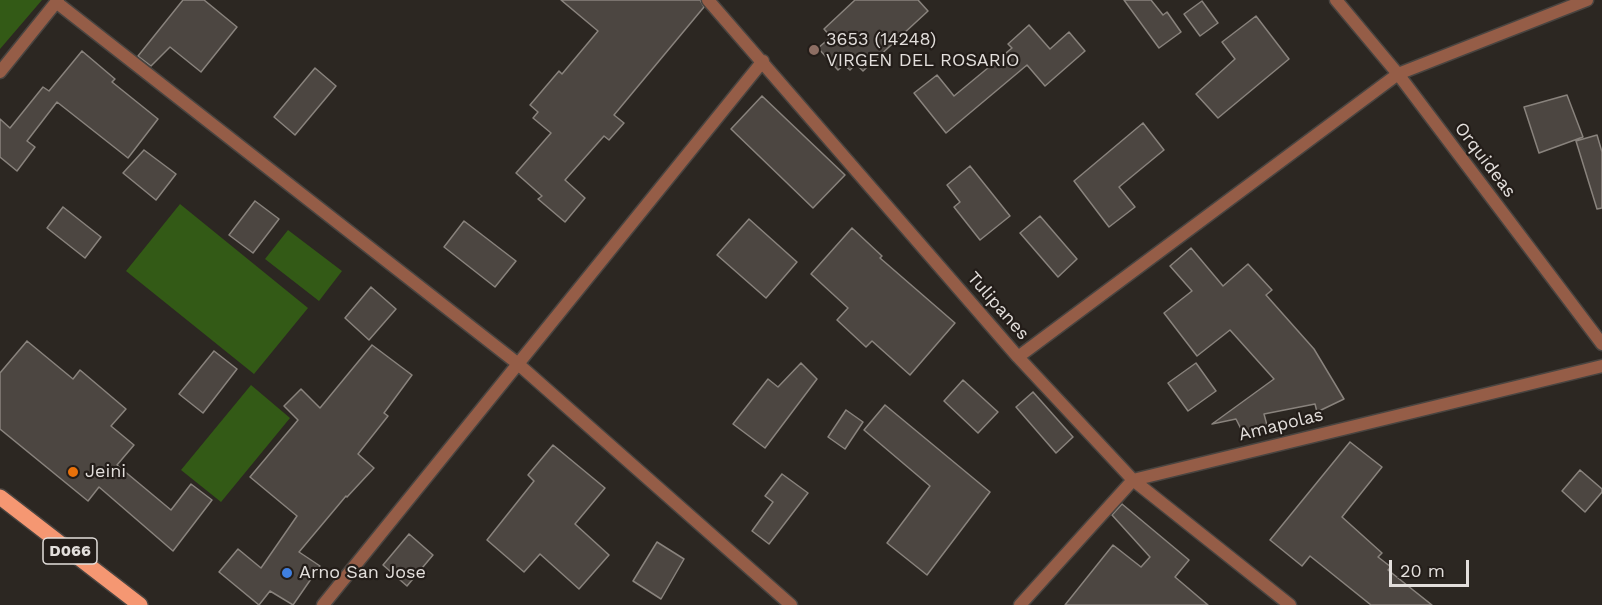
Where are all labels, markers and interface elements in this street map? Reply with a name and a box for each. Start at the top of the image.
place label: 3653 (14248) VIRGEN DEL ROSARIO [826,29,1019,72]
marker: 3653 (14248) VIRGEN DEL ROSARIO [807,43,821,57]
street label: Orquideas [1450,118,1520,202]
street label: Tulipanes [962,267,1034,345]
street label: Amapolas [1236,404,1326,446]
place label: Jeini [85,461,126,483]
marker: Jeini [66,465,80,479]
road number: D066 [43,538,97,564]
scale bar [1392,548,1472,586]
text: 20 m [1400,560,1445,581]
place label: Arno San Jose [299,562,426,584]
marker: Arno San Jose [280,566,294,580]

